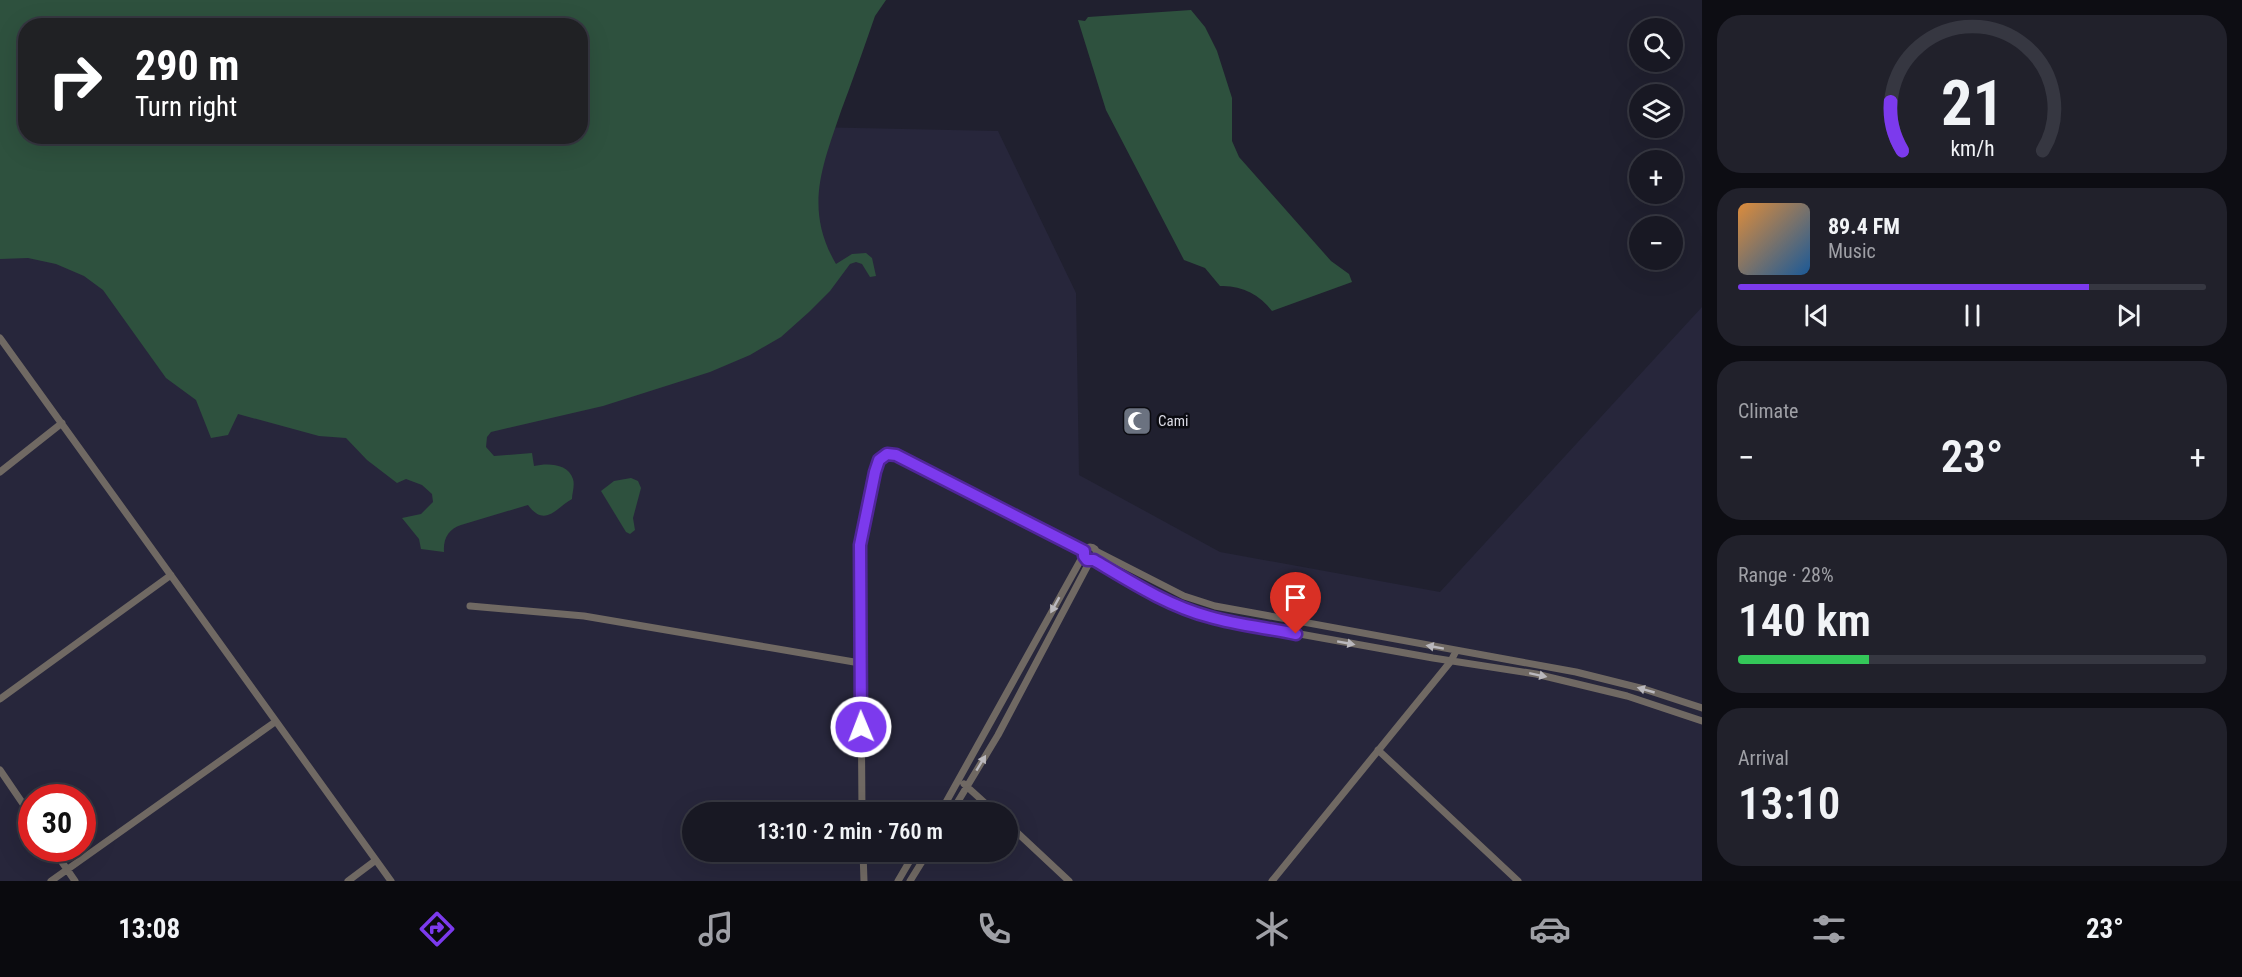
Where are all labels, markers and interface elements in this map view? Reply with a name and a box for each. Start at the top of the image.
map controls [1629,18,1683,270]
button: search [1629,18,1683,72]
text: 290 m [135,41,240,90]
icon: right [36,42,114,120]
text: 21 [1940,67,2004,140]
button: layers [1629,84,1683,138]
text: Turn right [135,91,237,123]
text: km/h [1950,136,1994,161]
button: + [1629,150,1683,204]
text: 89.4 FM [1828,214,1900,239]
button: − [1629,216,1683,270]
text: Music [1828,239,1876,263]
icon: previous [1800,299,1833,332]
icon: pause [1956,299,1989,332]
icon: next [2112,299,2145,332]
text: Climate [1738,399,1798,423]
mosque icon: Cami [1121,405,1153,437]
place label: Cami [1158,412,1188,430]
text: 23° [1941,430,2003,483]
text: − [1738,438,1755,477]
text: + [2190,438,2206,477]
text: Range · 28% [1738,563,1834,587]
pin [1270,572,1321,634]
icon: arrive [1279,581,1312,614]
text: 140 km [1738,594,1871,647]
one-way arrow [1050,597,1060,614]
one-way arrow [1337,639,1356,648]
one-way arrow [1425,642,1444,651]
one-way arrow [1529,671,1548,680]
one-way arrow [1637,684,1655,694]
position arrow [829,695,893,759]
text: Arrival [1738,746,1789,770]
one-way arrow [976,755,987,771]
text: 13:10 [1738,777,1840,830]
speed limit sign: 30 [18,784,96,862]
text: 13:10 · 2 min · 760 m [757,819,943,844]
icon: directions [416,908,458,950]
icon: music [695,908,737,950]
icon: phone [973,908,1015,950]
icon: climate [1251,908,1293,950]
icon: car [1529,908,1571,950]
icon: filters [1808,908,1850,950]
text: 13:08 [118,913,180,945]
text: 23° [2086,913,2124,945]

